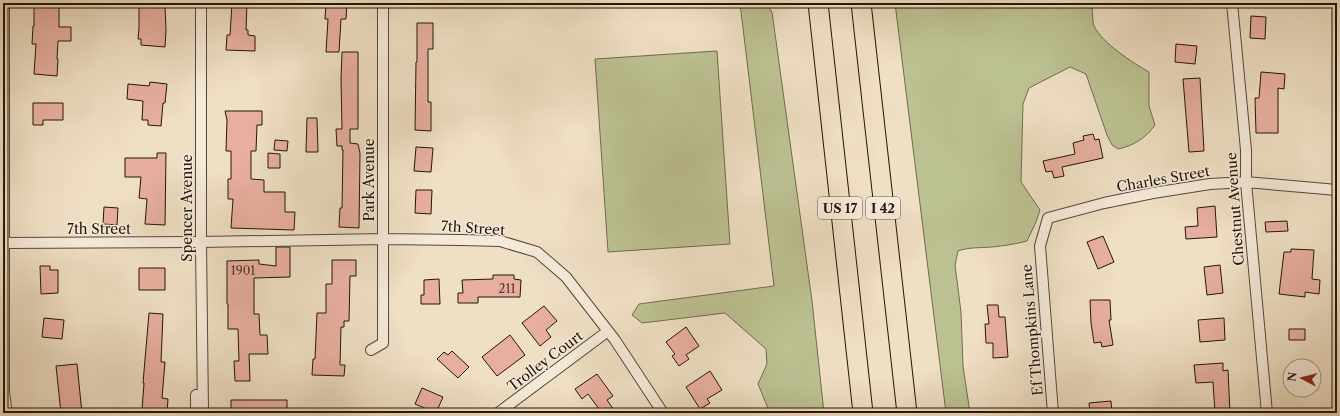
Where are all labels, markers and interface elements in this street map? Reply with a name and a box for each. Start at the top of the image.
street label: Park Avenue [360,138,378,222]
street label: Chestnut Avenue [1222,152,1248,266]
street label: Spencer Avenue [178,154,196,262]
street label: Charles Street [1115,162,1211,196]
road number: US 17 [818,197,862,219]
road number: I 42 [866,197,900,219]
street label: 7th Street [440,217,506,239]
street label: 7th Street [67,220,131,238]
house number: 1901 [231,263,255,278]
street label: Ef Thompkins Lane [1017,263,1047,396]
house number: 211 [499,281,516,296]
street label: Trolley Court [504,327,586,395]
north arrow [1282,358,1322,398]
text: N [1285,371,1300,382]

